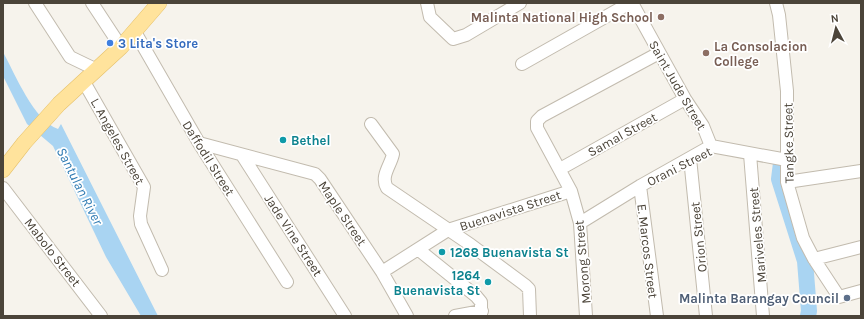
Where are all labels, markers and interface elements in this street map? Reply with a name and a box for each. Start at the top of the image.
north arrow [816,8,856,48]
place label: Malinta National High School [471,10,653,25]
marker: Malinta National High School [656,12,666,22]
text: N [830,12,840,26]
place label: 3 Lita's Store [118,36,198,51]
marker: 3 Lita's Store [105,38,115,48]
street label: Saint Jude Street [646,38,709,133]
place label: La Consolacion College [714,39,807,69]
marker: La Consolacion College [701,48,711,58]
street label: L. Angeles Street [88,95,148,187]
street label: Tangke Street [780,103,797,183]
street label: Samal Street [585,109,660,160]
street label: Daffodil Street [179,118,238,199]
place label: Bethel [291,133,330,148]
marker: Bethel [278,135,288,145]
street label: Orani Street [644,144,714,189]
water label: Santulan River [53,145,107,229]
street label: Maple Street [315,178,370,249]
street label: Mariveles Street [746,186,769,283]
street label: Buenavista Street [458,187,563,234]
street label: Jade Vine Street [262,192,326,279]
street label: Orion Street [687,201,710,273]
street label: E. Marcos Street [634,203,661,299]
street label: Mabolo Street [21,215,84,290]
street label: Morong Street [571,219,594,304]
place label: 1268 Buenavista St [450,245,569,260]
marker: 1268 Buenavista St [437,247,447,257]
place label: 1264 Buenavista St [394,268,480,298]
marker: 1264 Buenavista St [483,277,493,287]
place label: Malinta Barangay Council [679,291,839,306]
marker: Malinta Barangay Council [842,293,852,303]

